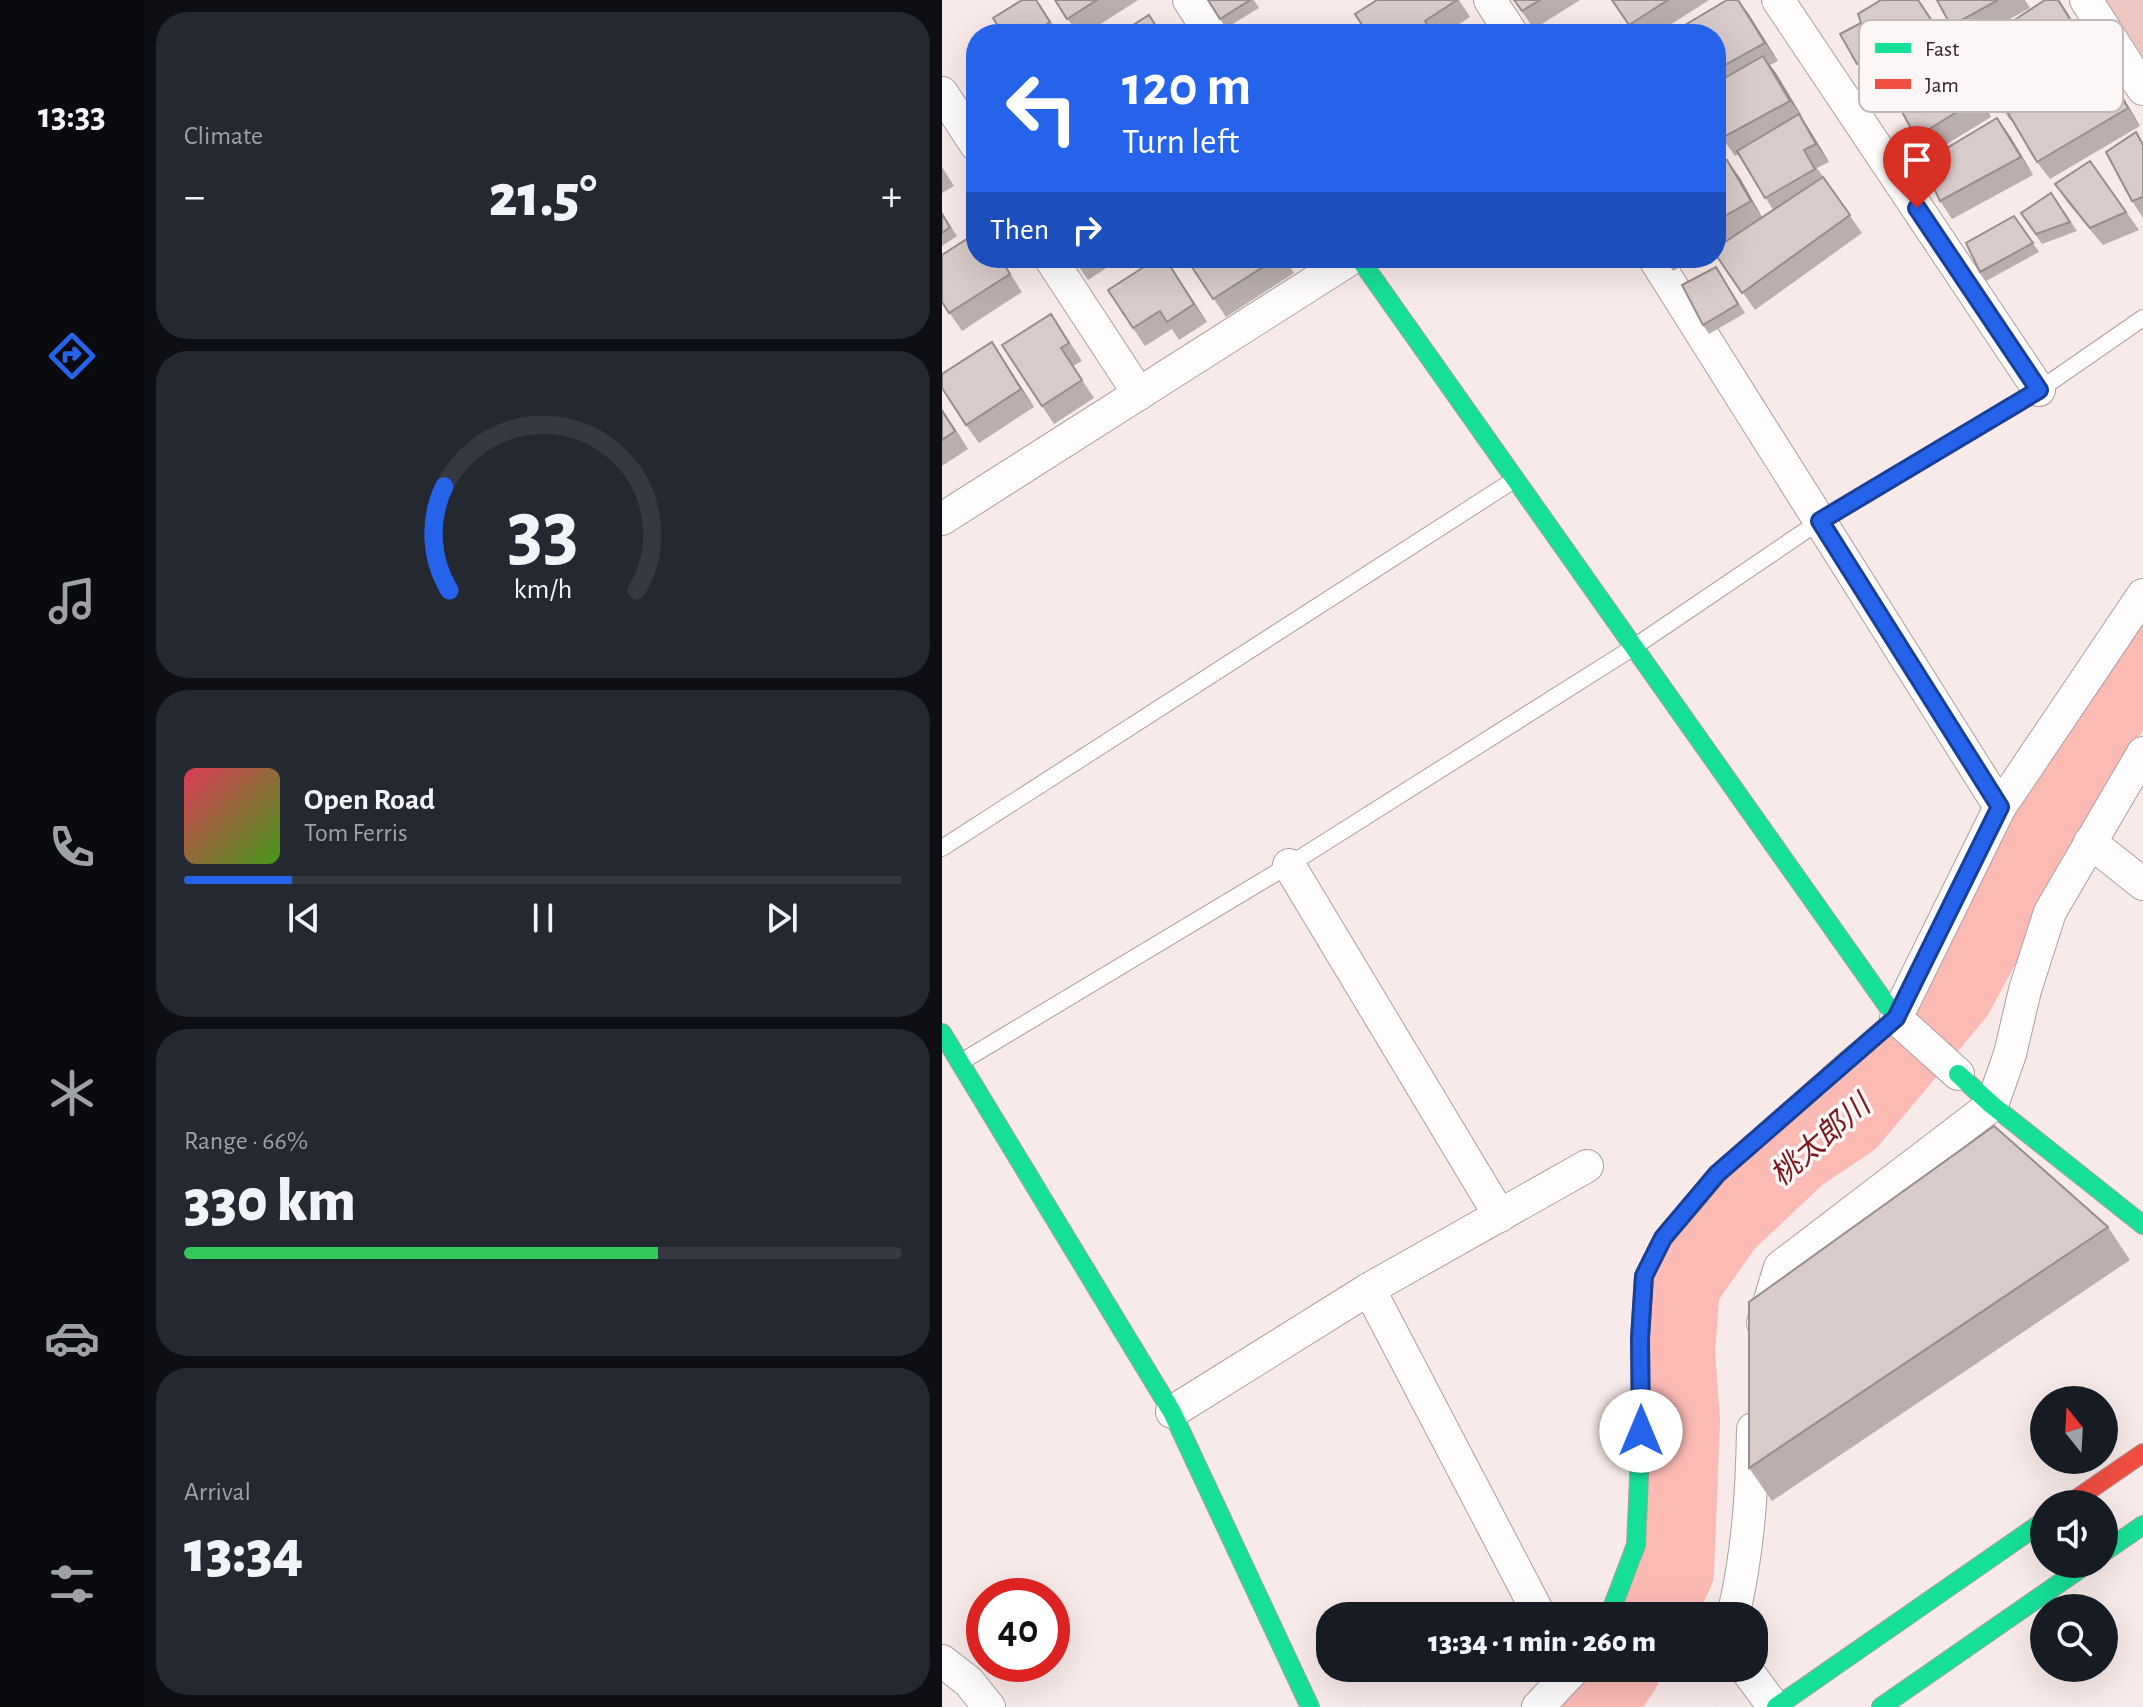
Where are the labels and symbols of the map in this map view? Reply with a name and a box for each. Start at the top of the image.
legend [1859,20,2123,112]
text: Fast [1925,38,1959,60]
text: Jam [1925,74,1959,96]
pin [1883,126,1951,208]
water label: 桃太郎川 [1764,1087,1878,1191]
north arrow [2030,1386,2118,1474]
position arrow [1599,1389,1683,1473]
speed limit sign: 40 [966,1578,1070,1682]

